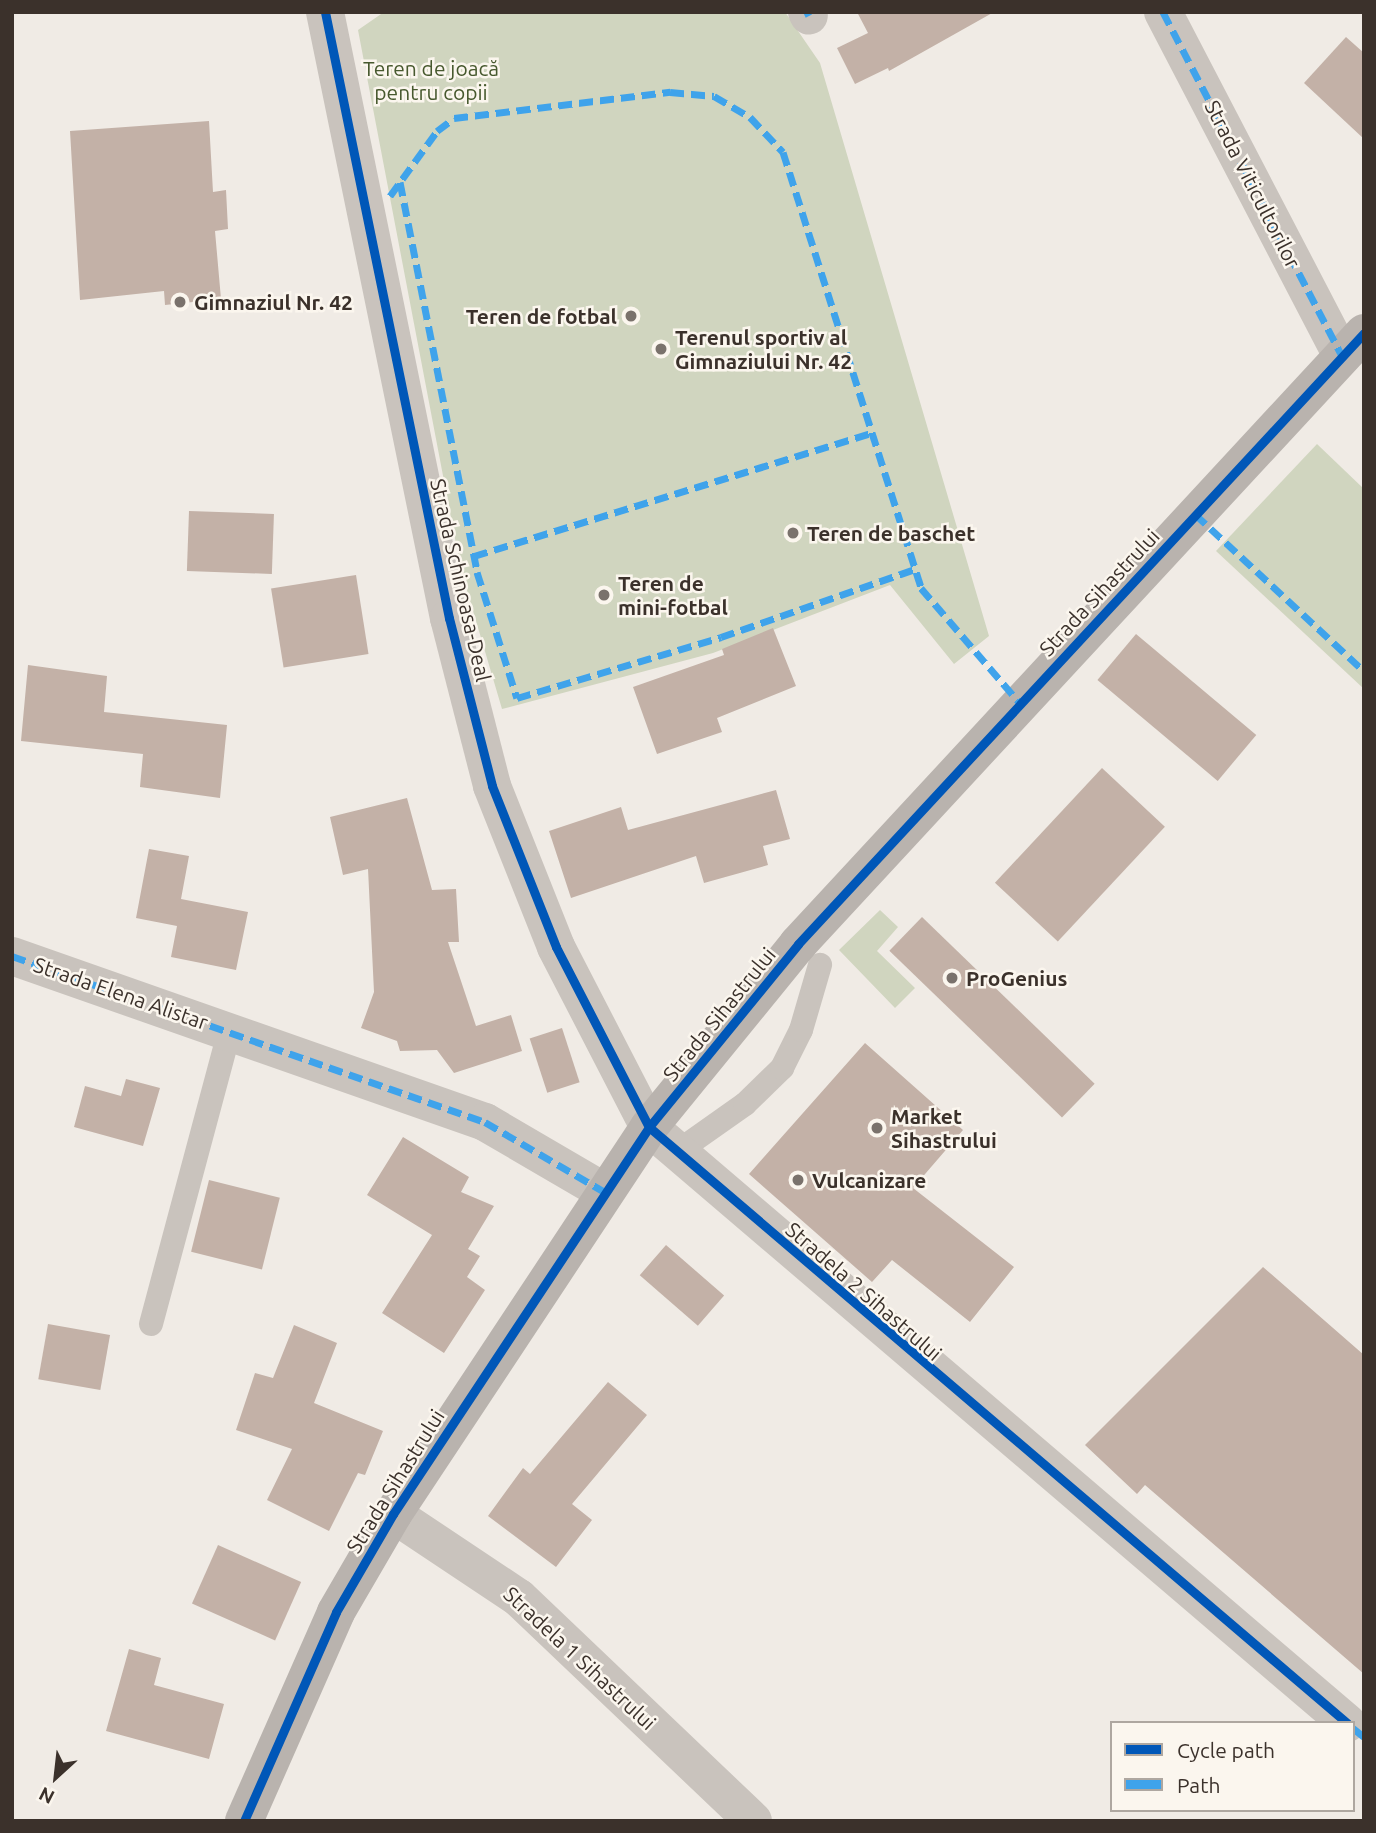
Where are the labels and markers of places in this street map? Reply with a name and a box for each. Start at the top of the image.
place label: Gimnaziul Nr. 42 [194,289,353,315]
marker: Gimnaziul Nr. 42 [172,294,188,310]
place label: Teren de fotbal [466,303,617,329]
marker: Teren de fotbal [623,308,639,324]
place label: Terenul sportiv al Gimnaziului Nr. 42 [675,324,852,374]
marker: Terenul sportiv al Gimnaziului Nr. 42 [653,341,669,357]
place label: Teren de baschet [807,520,975,546]
marker: Teren de baschet [785,525,801,541]
place label: Teren de mini-fotbal [618,570,728,620]
marker: Teren de mini-fotbal [596,587,612,603]
place label: ProGenius [966,965,1067,991]
marker: ProGenius [944,970,960,986]
place label: Market Sihastrului [891,1103,997,1153]
marker: Market Sihastrului [869,1120,885,1136]
place label: Vulcanizare [812,1167,926,1193]
marker: Vulcanizare [790,1172,806,1188]

